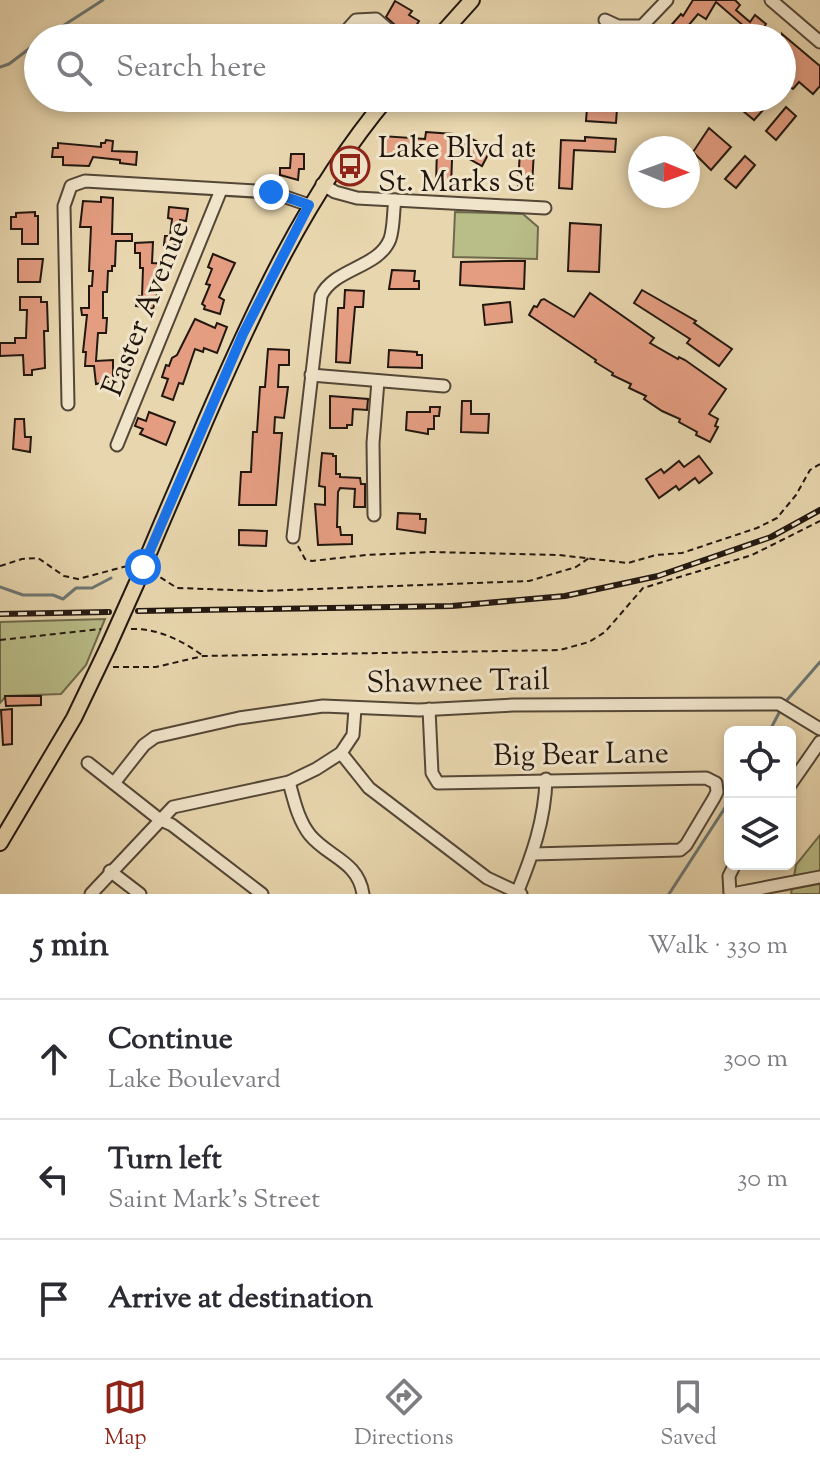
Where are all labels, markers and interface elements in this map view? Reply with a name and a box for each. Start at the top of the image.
search box [24,24,796,112]
icon: search [52,46,96,90]
text: Search here [116,47,266,90]
place label: Lake Blvd at St. Marks St [378,128,535,205]
north arrow [628,136,700,208]
bus stop icon: Lake Blvd at St. Marks St [329,145,371,187]
route end [253,174,289,210]
street label: Easter Avenue [92,215,202,403]
route start [125,549,161,585]
street label: Shawnee Trail [366,660,550,706]
map controls [724,726,796,870]
button: locate [724,726,796,798]
street label: Big Bear Lane [493,733,669,779]
button: layers [724,798,796,870]
text: 5 min [32,922,109,971]
text: Walk · 330 m [648,928,788,965]
text: Continue [108,1019,233,1062]
icon: ahead [32,1037,76,1081]
text: 300 m [723,1041,788,1078]
text: Lake Boulevard [108,1062,281,1099]
text: Turn left [108,1139,222,1182]
icon: left [32,1157,76,1201]
text: 30 m [737,1161,788,1198]
text: Saint Mark's Street [108,1182,320,1219]
icon: arrive [32,1277,76,1321]
text: Arrive at destination [108,1278,373,1321]
tab: Map [103,1375,147,1455]
tab: Directions [354,1375,453,1455]
tab: Saved [660,1375,717,1455]

